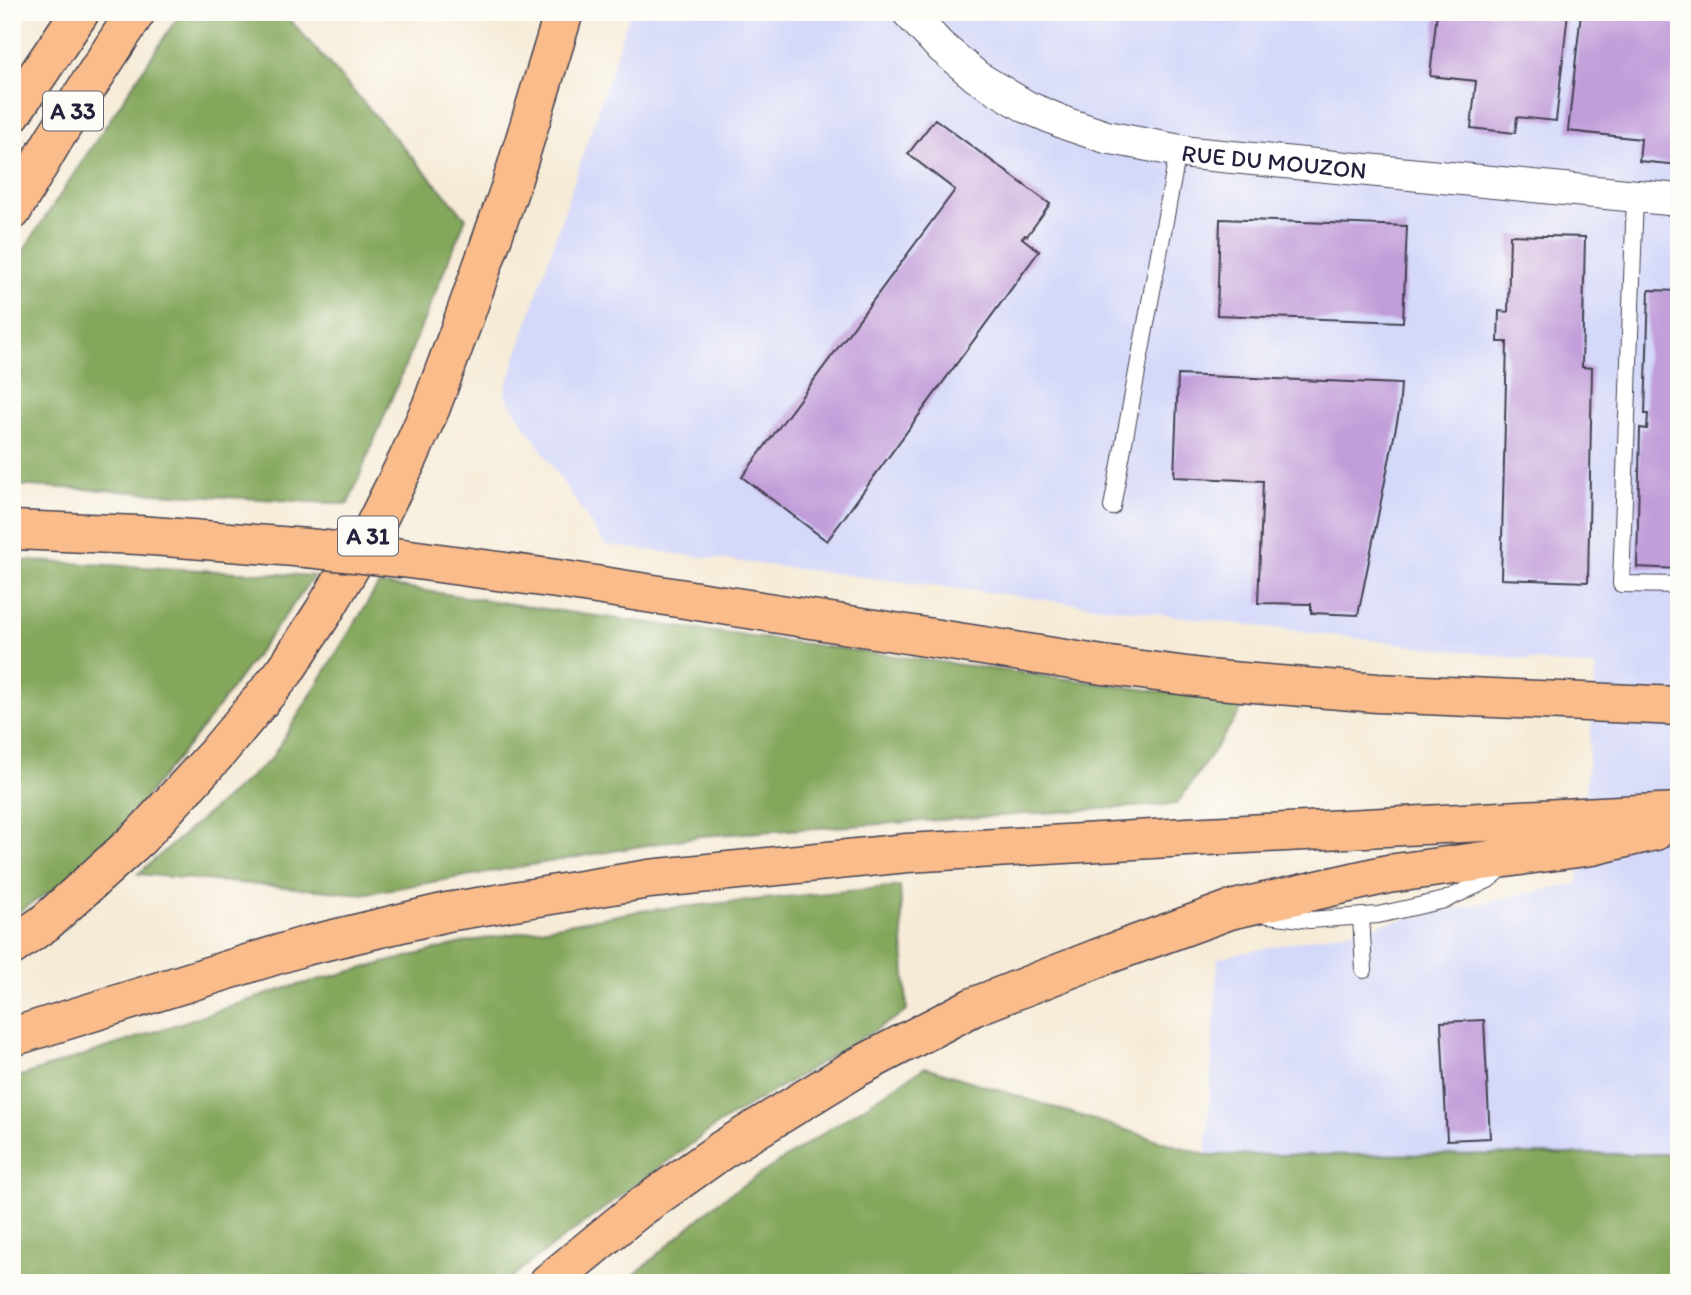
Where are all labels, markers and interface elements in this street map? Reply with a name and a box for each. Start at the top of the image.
road number: A 33 [43,92,103,130]
street label: RUE DU MOUZON [1180,137,1368,184]
road number: A 31 [338,516,398,556]

